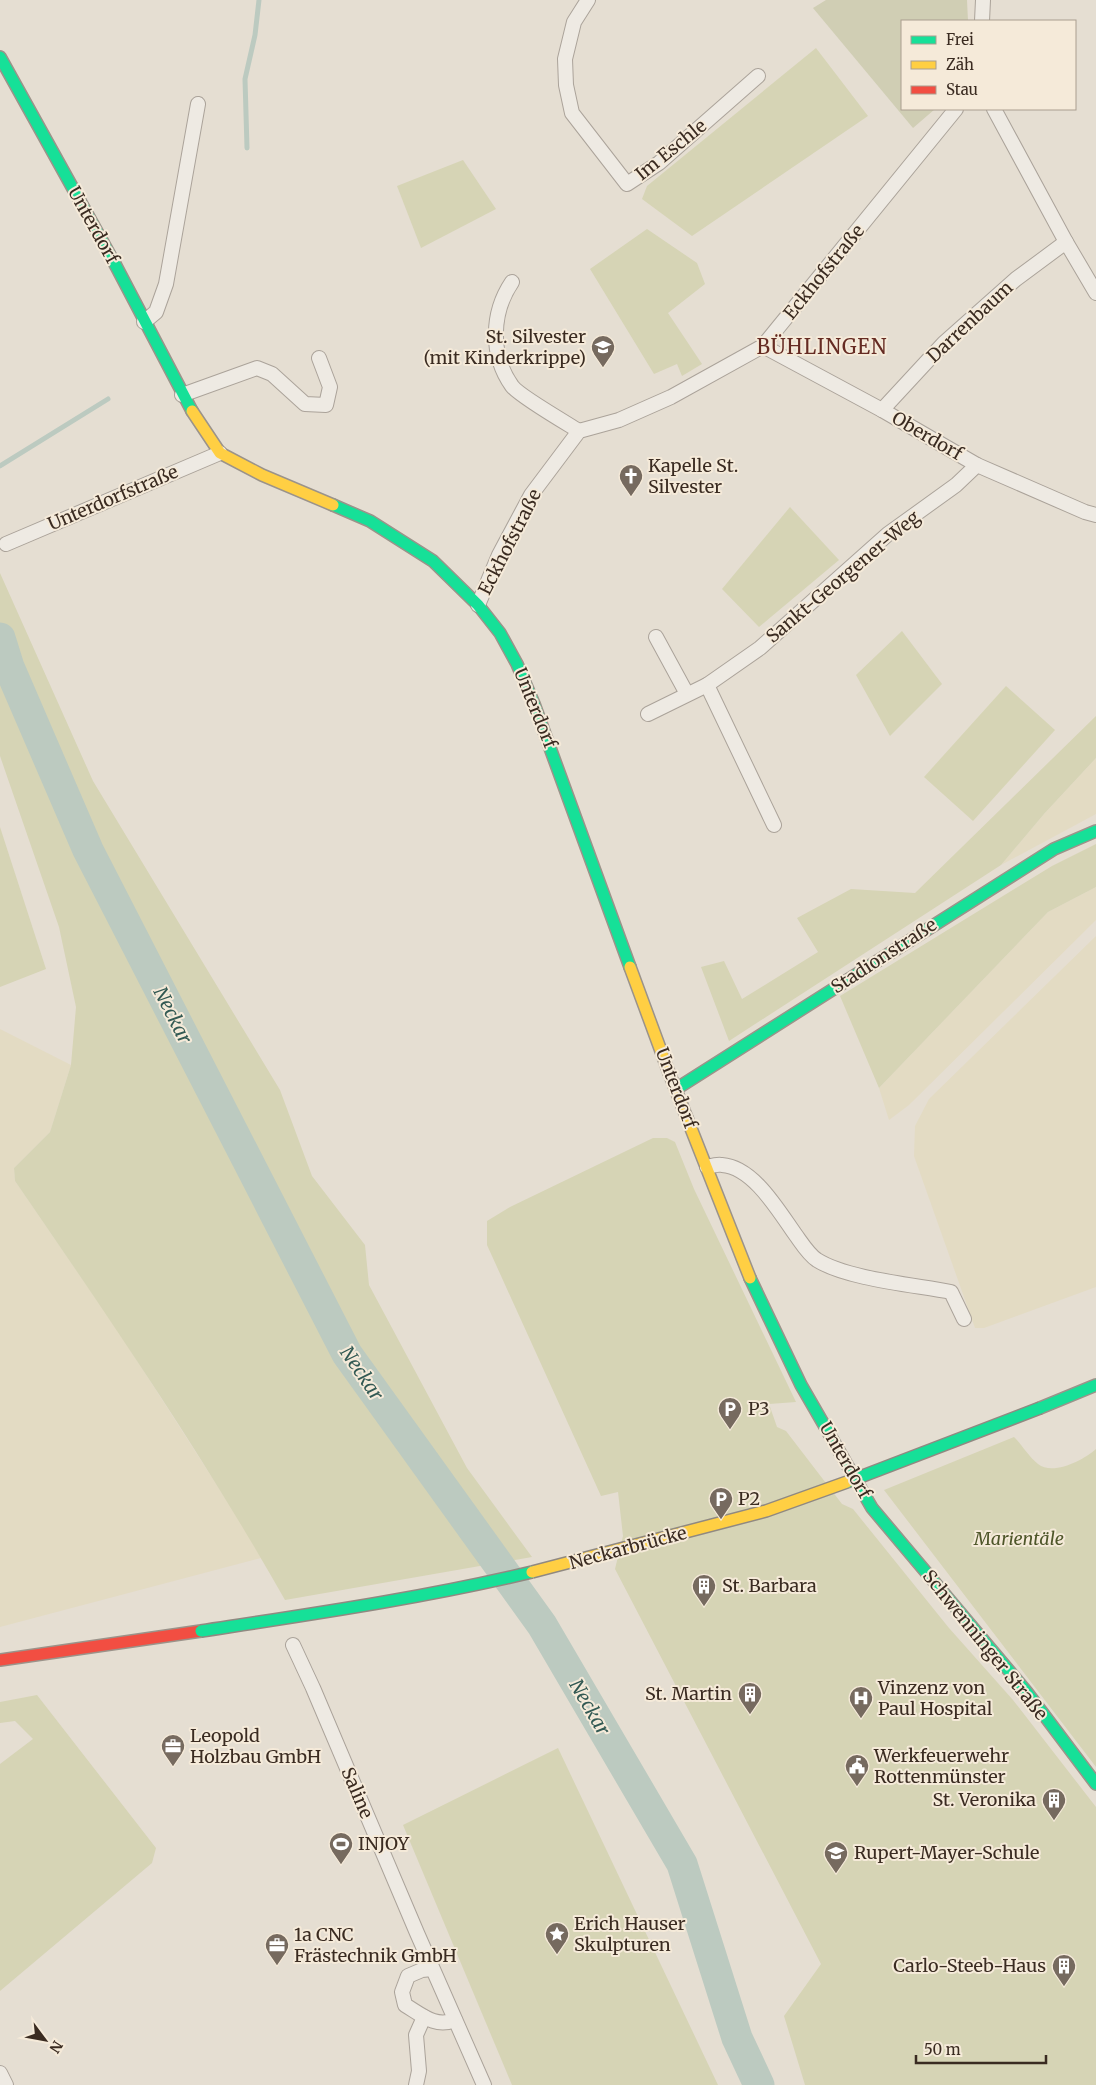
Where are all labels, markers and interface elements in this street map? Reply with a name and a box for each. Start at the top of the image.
legend [901,20,1076,110]
text: Frei [946,30,974,49]
text: Zäh [946,55,974,74]
text: Stau [946,80,978,99]
street label: Im Eschle [631,114,711,185]
street label: Unterdorf [63,182,125,268]
street label: Eckhofstraße [778,220,869,324]
street label: Darrenbaum [922,276,1018,367]
place label: St. Silvester (mit Kinderkrippe) [423,325,586,369]
school or university icon: St. Silvester (mit Kinderkrippe) [590,334,616,368]
district label: BÜHLINGEN [756,334,888,359]
street label: Oberdorf [888,406,968,465]
place label: Kapelle St. Silvester [648,454,738,498]
street label: Unterdorfstraße [44,460,181,535]
church icon: Kapelle St. Silvester [618,463,644,497]
street label: Eckhofstraße [473,485,546,598]
street label: Sankt-Georgener-Weg [761,505,924,648]
street label: Unterdorf [509,664,562,752]
street label: Stadionstraße [827,913,941,998]
water label: Neckar [149,983,198,1048]
street label: Unterdorf [651,1044,703,1132]
water label: Neckar [335,1341,389,1405]
parking icon: P3 [717,1396,743,1430]
place label: P3 [748,1397,770,1420]
street label: Unterdorf [814,1417,877,1503]
parking icon: P2 [708,1486,734,1520]
place label: P2 [738,1487,760,1510]
street label: Neckarbrücke [567,1521,689,1574]
park label: Marientäle [973,1527,1064,1550]
street label: Schwenninger Straße [918,1565,1053,1724]
building icon: St. Barbara [691,1573,717,1607]
place label: St. Barbara [722,1574,817,1597]
water label: Neckar [565,1675,616,1739]
place label: Vinzenz von Paul Hospital [877,1676,993,1720]
building icon: St. Martin [737,1681,763,1715]
place label: St. Martin [645,1682,732,1705]
hospital icon: Vinzenz von Paul Hospital [848,1685,874,1719]
place label: Leopold Holzbau GmbH [190,1724,321,1768]
office icon: Leopold Holzbau GmbH [160,1733,186,1767]
place label: Werkfeuerwehr Rottenmünster [873,1744,1009,1788]
public building icon: Werkfeuerwehr Rottenmünster [844,1753,870,1787]
street label: Saline [336,1764,379,1822]
building icon: St. Veronika [1041,1787,1067,1821]
place label: St. Veronika [932,1788,1036,1811]
sports icon: INJOY [328,1831,354,1865]
place label: INJOY [358,1832,410,1855]
school or university icon: Rupert-Mayer-Schule [823,1840,849,1874]
place label: Rupert-Mayer-Schule [854,1841,1039,1864]
place label: Erich Hauser Skulpturen [574,1912,686,1956]
place icon: Erich Hauser Skulpturen [544,1921,570,1955]
place label: 1a CNC Frästechnik GmbH [294,1923,457,1967]
office icon: 1a CNC Frästechnik GmbH [264,1932,290,1966]
building icon: Carlo-Steeb-Haus [1051,1953,1077,1987]
place label: Carlo-Steeb-Haus [893,1954,1046,1977]
north arrow [20,2015,70,2065]
scale bar [916,2032,1046,2064]
text: N [45,2037,67,2056]
text: 50 m [924,2040,961,2059]

